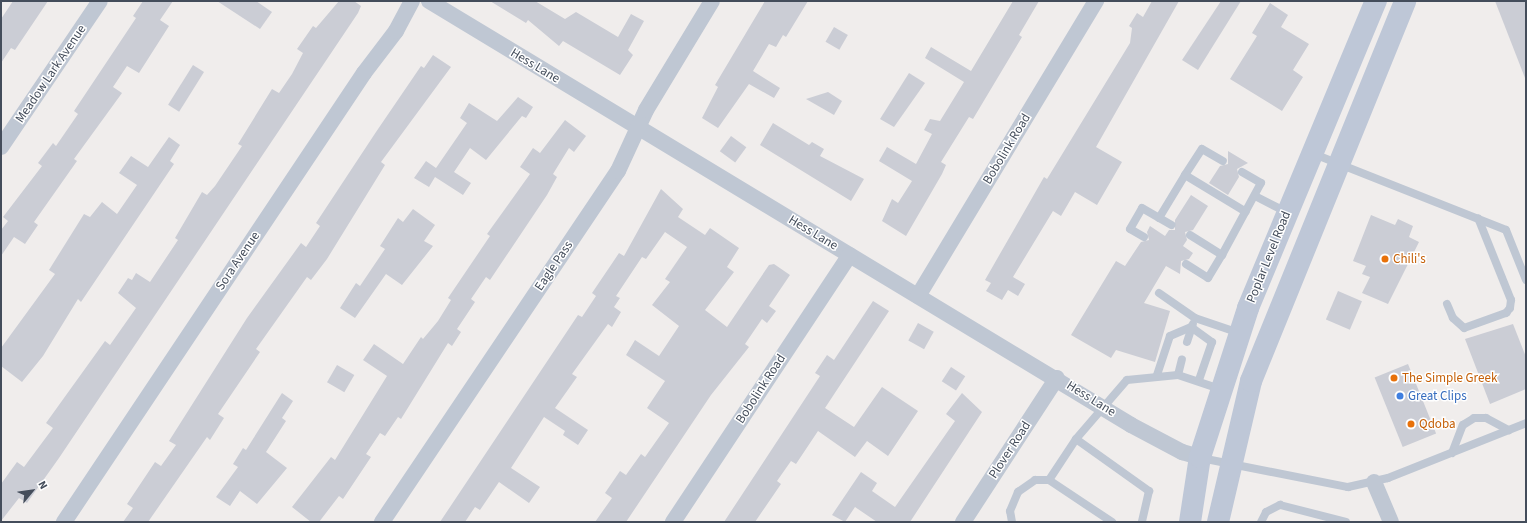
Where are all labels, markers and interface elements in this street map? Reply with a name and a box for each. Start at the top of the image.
street label: Meadow Lark Avenue [12,22,90,126]
street label: Hess Lane [507,45,563,87]
street label: Bobolink Road [980,111,1034,187]
street label: Poplar Level Road [1244,209,1294,305]
street label: Hess Lane [785,212,841,254]
street label: Sora Avenue [213,229,263,293]
street label: Eagle Pass [532,238,576,294]
place label: Chili's [1393,251,1426,267]
marker: Chili's [1380,254,1390,264]
street label: Bobolink Road [733,351,789,427]
place label: The Simple Greek [1402,370,1497,386]
marker: The Simple Greek [1389,373,1399,383]
street label: Hess Lane [1064,378,1118,420]
place label: Great Clips [1408,388,1467,404]
marker: Great Clips [1395,391,1405,401]
place label: Qdoba [1419,416,1455,432]
street label: Plover Road [986,418,1034,482]
marker: Qdoba [1406,419,1416,429]
north arrow [12,471,52,511]
text: N [35,478,51,492]

